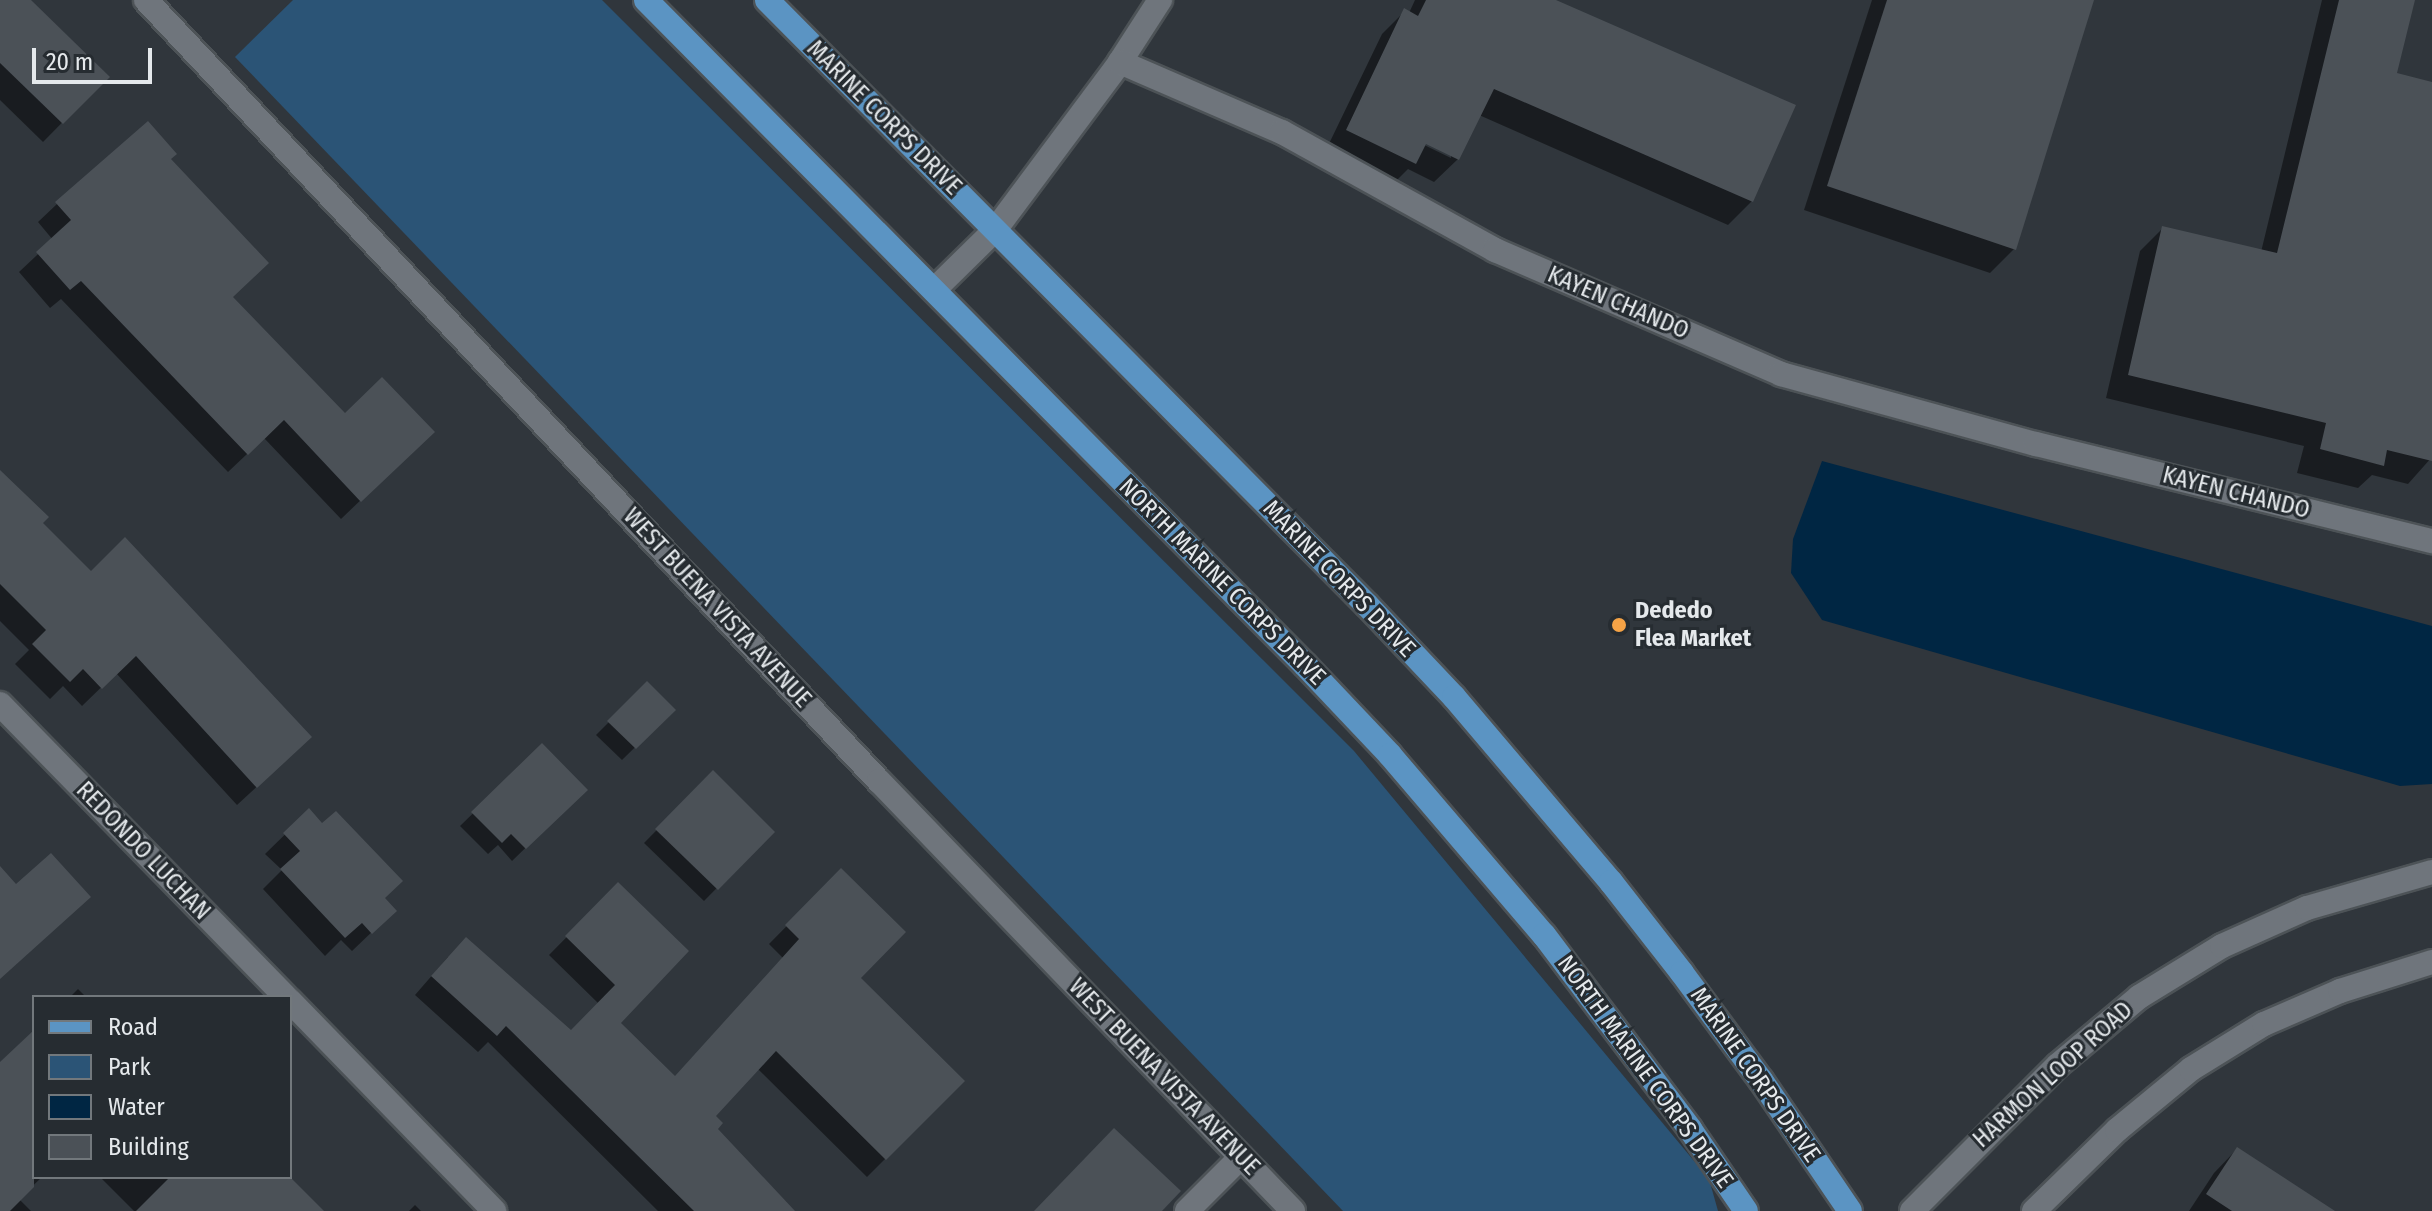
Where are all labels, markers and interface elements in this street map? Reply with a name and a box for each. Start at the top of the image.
scale bar [36,32,156,82]
street label: MARINE CORPS DRIVE [801,35,967,201]
text: 20 m [46,48,93,76]
street label: KAYEN CHANDO [1543,260,1693,346]
street label: KAYEN CHANDO [2159,461,2313,525]
street label: NORTH MARINE CORPS DRIVE [1113,473,1331,691]
street label: MARINE CORPS DRIVE [1257,495,1421,663]
street label: WEST BUENA VISTA AVENUE [617,502,817,714]
place label: Dededo Flea Market [1635,597,1751,653]
marker: Dededo Flea Market [1610,616,1628,634]
street label: REDONDO LUCHAN [70,776,216,926]
street label: NORTH MARINE CORPS DRIVE [1551,950,1739,1194]
street label: WEST BUENA VISTA AVENUE [1063,973,1265,1181]
street label: MARINE CORPS DRIVE [1684,982,1826,1168]
legend [32,995,292,1179]
street label: HARMON LOOP ROAD [1967,996,2139,1154]
text: Road [108,1013,158,1041]
text: Park [108,1053,151,1081]
text: Water [108,1093,165,1121]
text: Building [108,1133,189,1161]

